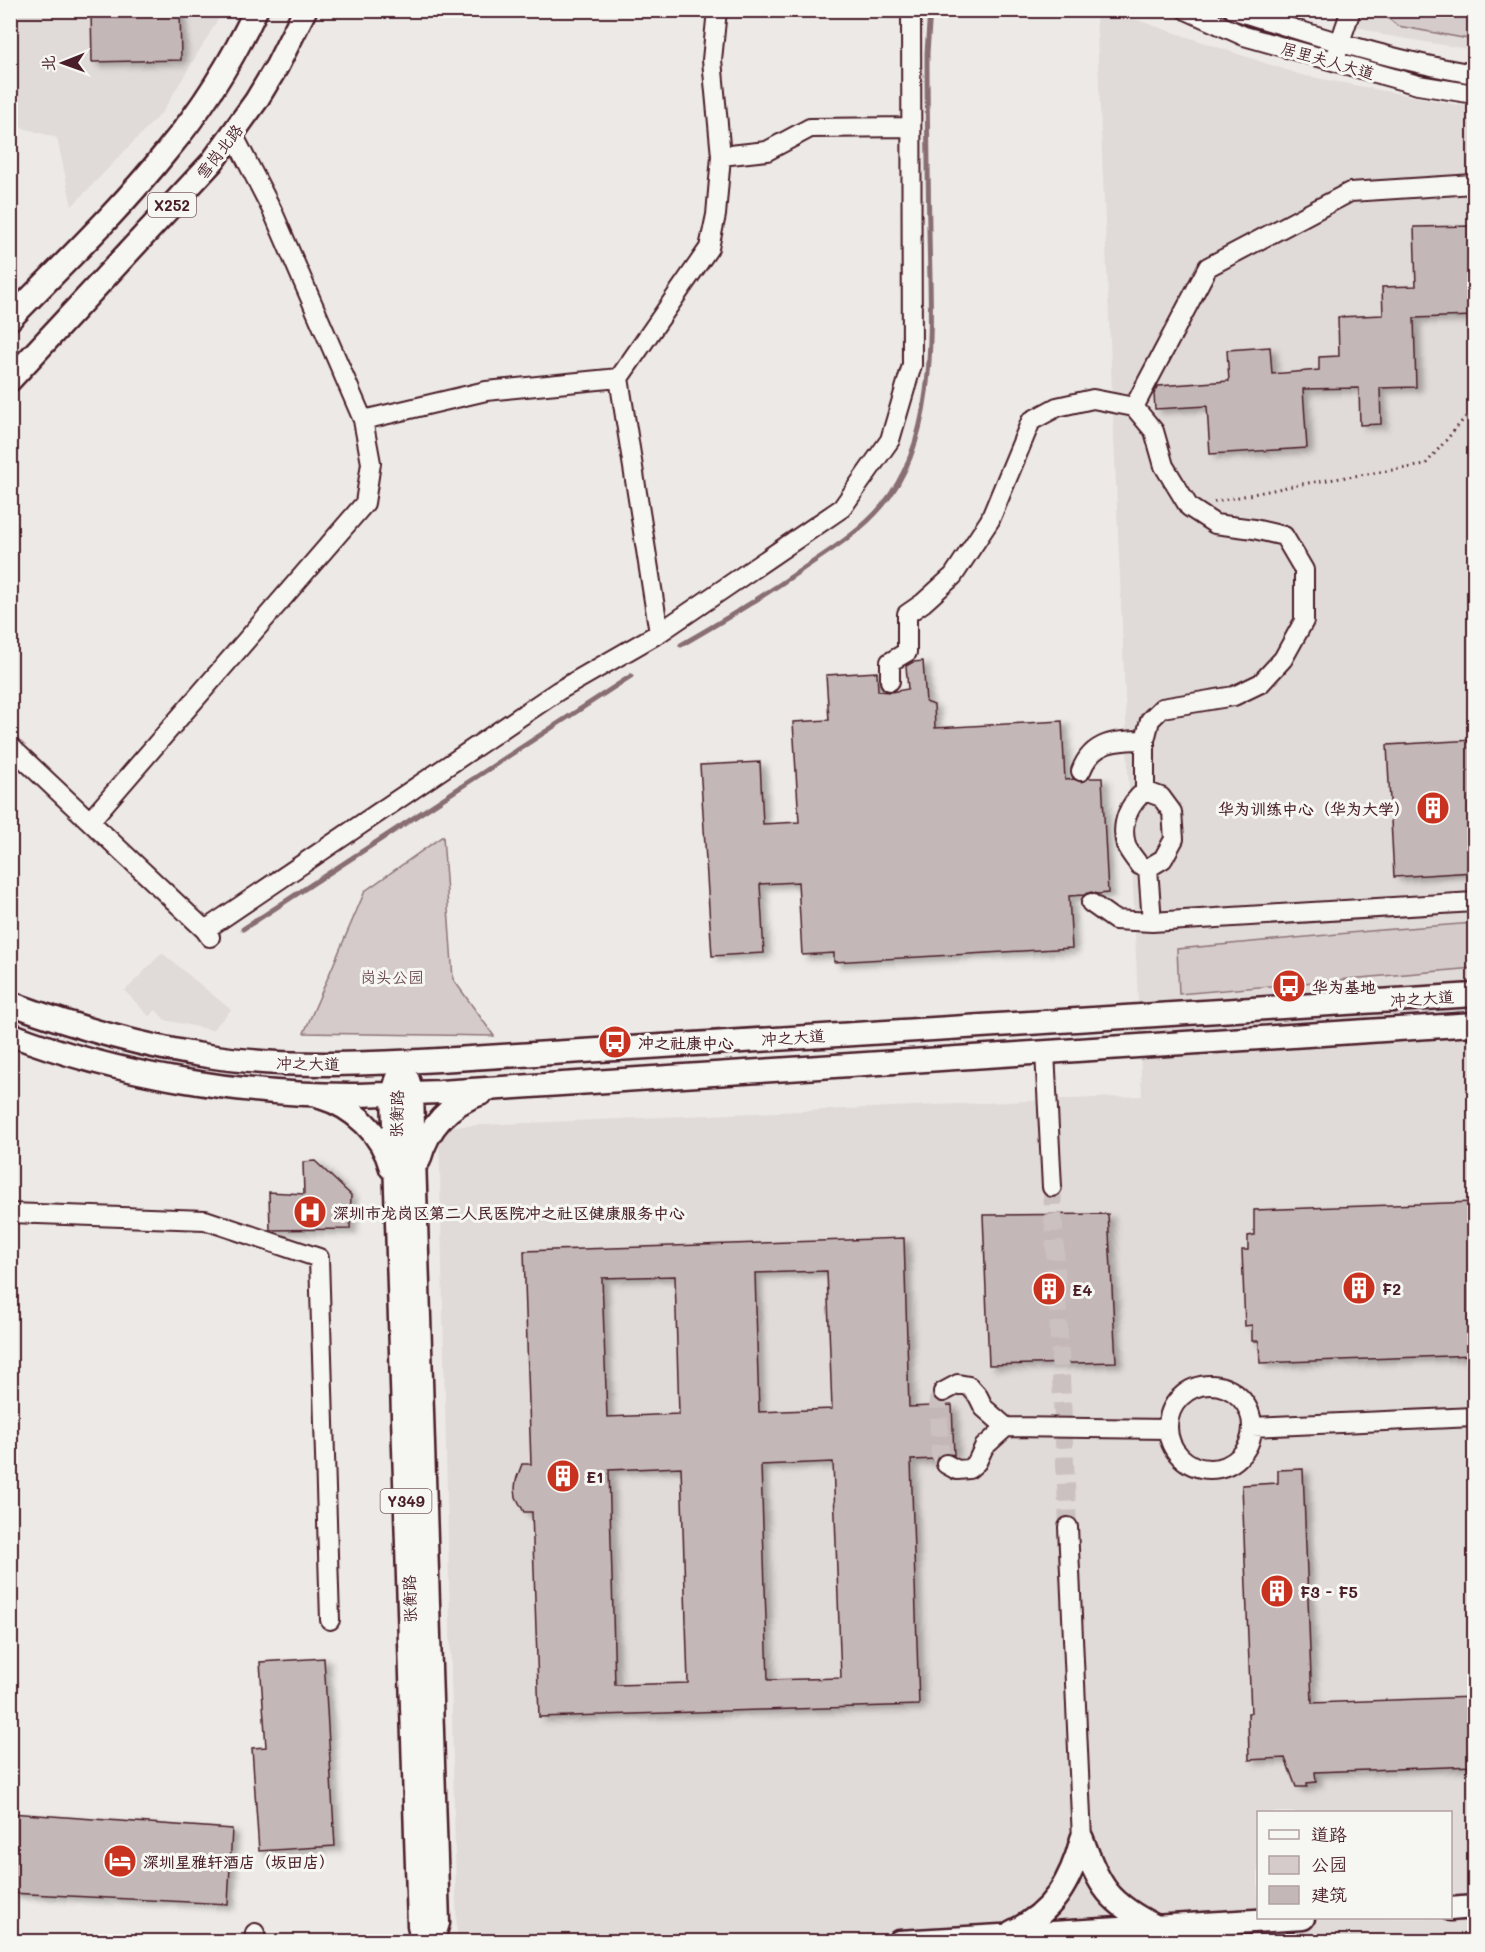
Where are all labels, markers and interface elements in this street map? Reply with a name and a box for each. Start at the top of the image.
north arrow [33,33,93,93]
street label: 居里夫人大道 [1279,37,1377,83]
text: 北 [37,55,58,71]
street label: 雪岗北路 [191,119,247,183]
road number: X252 [148,193,196,217]
building icon: 华为训练中心（华为大学） [1415,790,1451,826]
place label: 华为训练中心（华为大学） [1218,798,1410,819]
park label: 岗头公园 [360,966,424,987]
bus stop icon: 华为基地 [1271,968,1307,1004]
place label: 华为基地 [1312,976,1376,997]
street label: 冲之大道 [1389,985,1455,1011]
bus stop icon: 冲之社康中心 [597,1024,633,1060]
street label: 冲之大道 [760,1024,826,1050]
place label: 冲之社康中心 [638,1032,734,1053]
street label: 冲之大道 [276,1052,340,1074]
street label: 张衡路 [385,1090,407,1138]
hospital icon: 深圳市龙岗区第二人民医院冲之社区健康服务中心 [292,1194,328,1230]
place label: 深圳市龙岗区第二人民医院冲之社区健康服务中心 [333,1202,685,1223]
building icon: F2 [1341,1270,1377,1306]
building icon: E4 [1031,1271,1067,1307]
place label: F2 [1382,1278,1401,1299]
place label: E4 [1072,1279,1092,1300]
building icon: E1 [545,1458,581,1494]
place label: E1 [586,1466,603,1487]
road number: Y349 [380,1489,432,1513]
building icon: F3 - F5 [1259,1573,1295,1609]
street label: 张衡路 [398,1575,420,1623]
place label: F3 - F5 [1300,1581,1358,1602]
legend [1257,1811,1452,1919]
text: 道路 [1311,1822,1347,1846]
hotel icon: 深圳星雅轩酒店（坂田店） [102,1843,138,1879]
place label: 深圳星雅轩酒店（坂田店） [143,1851,335,1872]
text: 公园 [1311,1852,1347,1876]
text: 建筑 [1311,1882,1347,1906]

